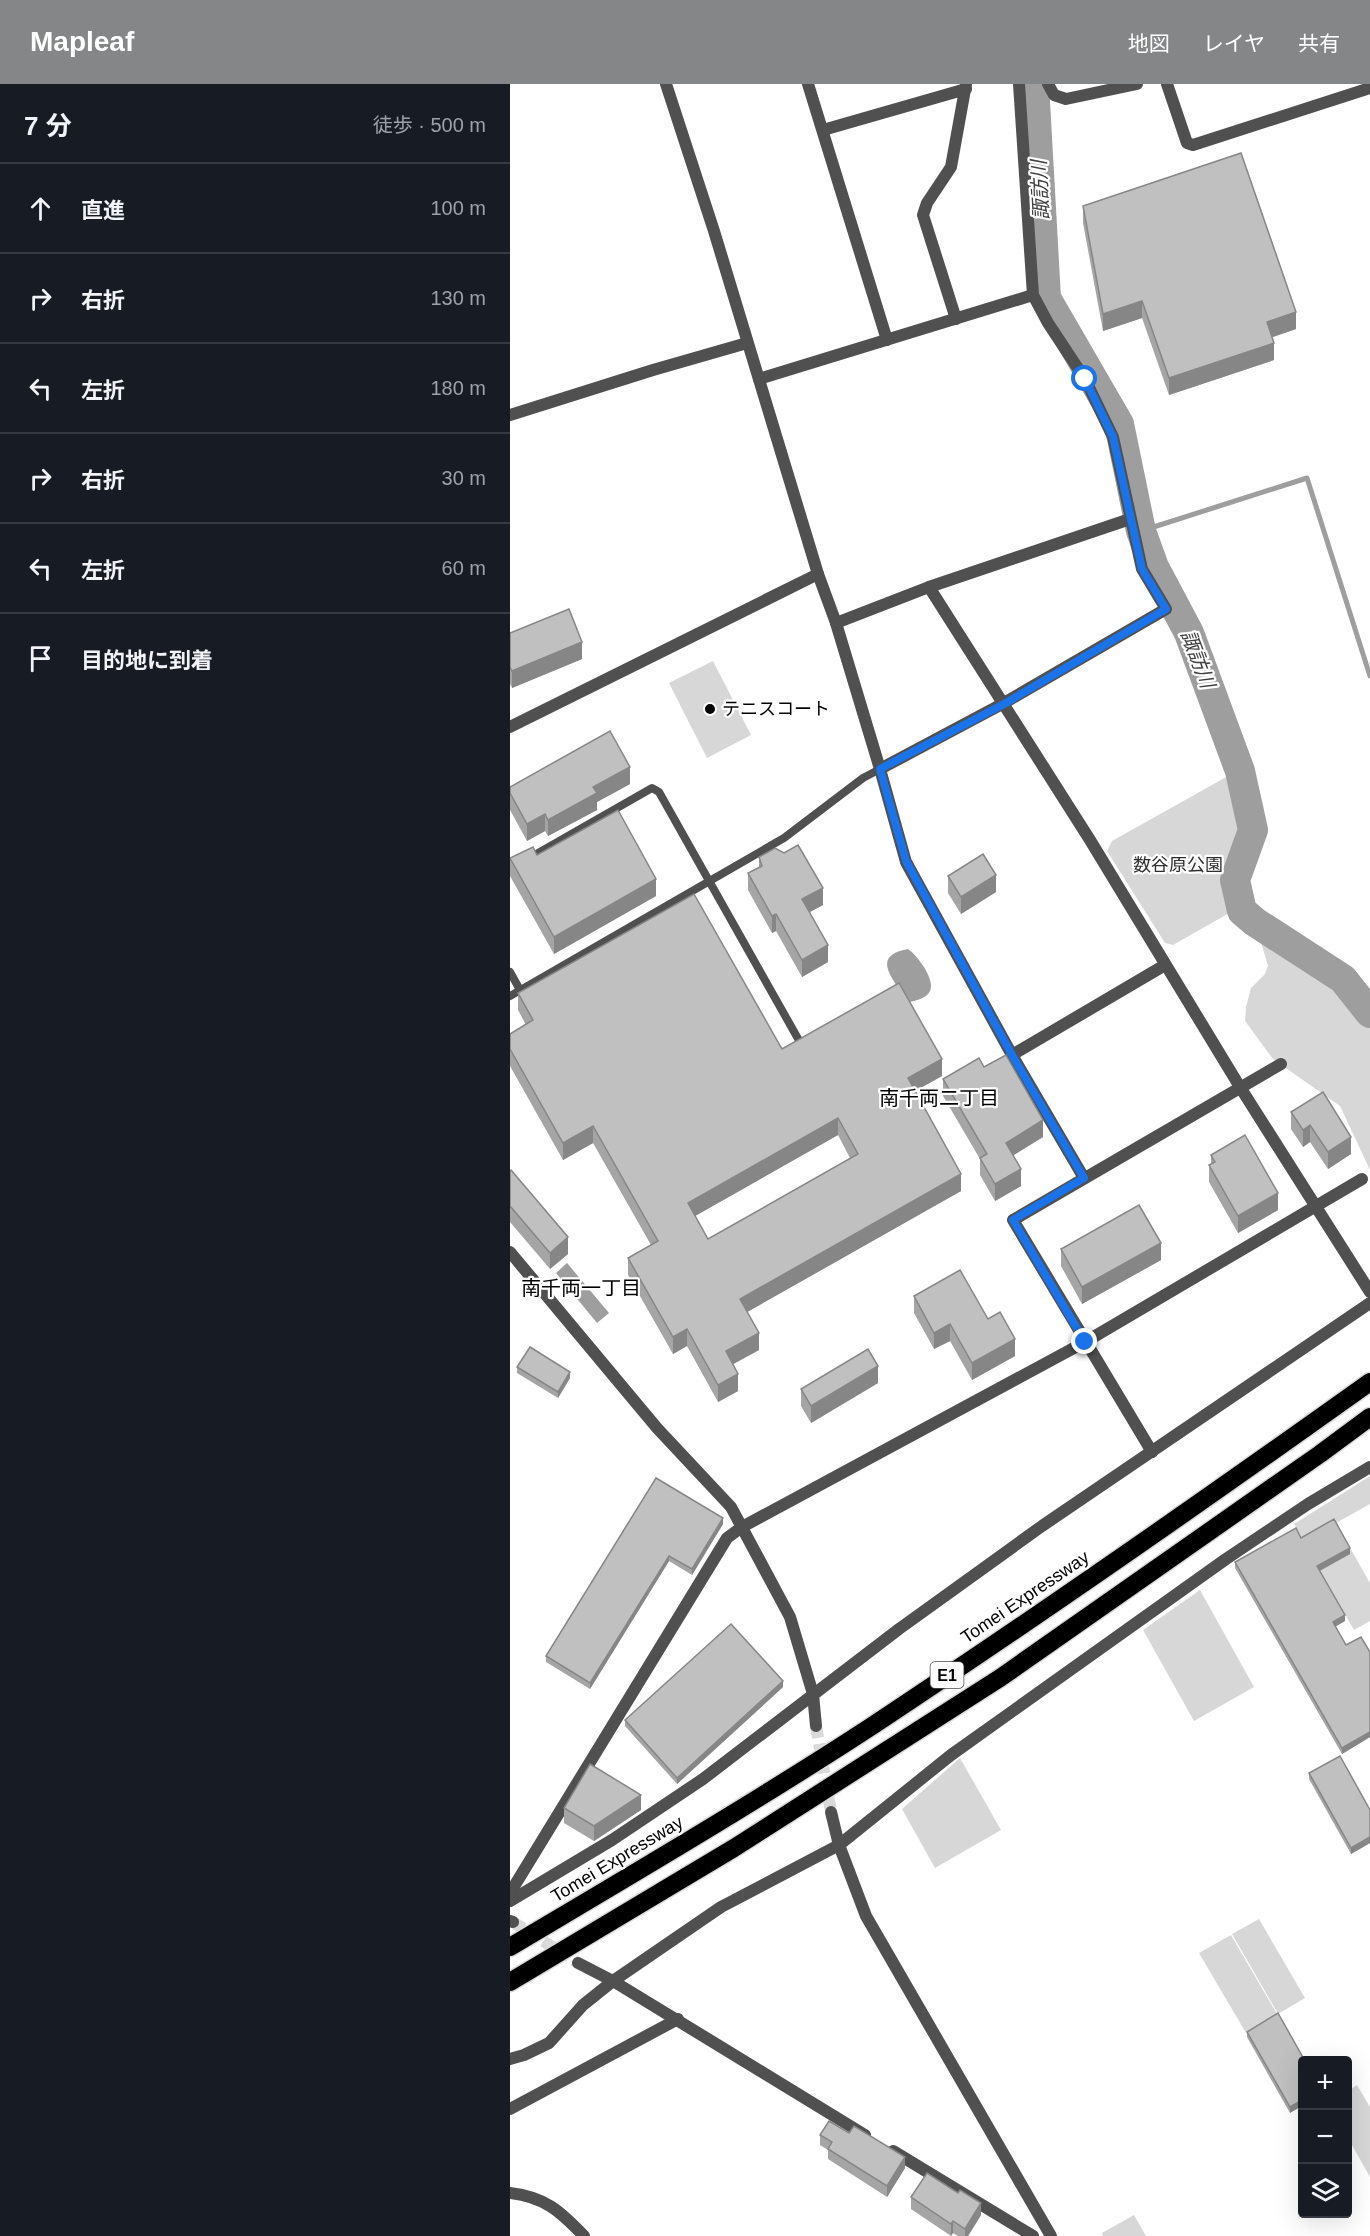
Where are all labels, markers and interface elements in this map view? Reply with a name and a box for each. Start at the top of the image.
text: Mapleaf [30,26,134,57]
text: 地図 [1128,32,1170,55]
text: レイヤ [1203,32,1265,55]
text: 共有 [1298,32,1340,55]
text: 7 分 [24,111,72,141]
text: 徒歩 · 500 m [373,114,486,136]
water label: 諏訪川 [1027,157,1053,221]
icon: ahead [24,192,57,225]
text: 100 m [430,197,486,219]
text: 直進 [81,198,125,223]
icon: right [24,282,57,315]
text: 130 m [430,287,486,309]
text: 右折 [81,288,125,313]
route start [1071,365,1097,391]
icon: left [24,372,57,405]
text: 180 m [430,377,486,399]
text: 左折 [81,378,125,403]
icon: right [24,462,57,495]
text: 30 m [442,467,486,489]
text: 右折 [81,468,125,493]
icon: left [24,552,57,585]
text: 60 m [442,557,486,579]
text: 左折 [81,558,125,583]
water label: 諏訪川 [1177,627,1220,693]
icon: arrive [24,642,57,675]
text: 目的地に到着 [81,648,213,673]
place label: テニスコート [722,699,830,719]
marker: テニスコート [703,702,717,716]
park label: 数谷原公園 [1133,855,1223,875]
district label: 南千両二丁目 [879,1087,999,1109]
district label: 南千両一丁目 [521,1277,641,1299]
route end [1071,1328,1097,1354]
street label: Tomei Expressway [957,1547,1093,1647]
road number: E1 [930,1662,964,1688]
street label: Tomei Expressway [548,1812,686,1906]
map controls [1298,2056,1352,2218]
button: + [1298,2056,1352,2110]
button: − [1298,2110,1352,2164]
button: layers [1298,2164,1352,2218]

